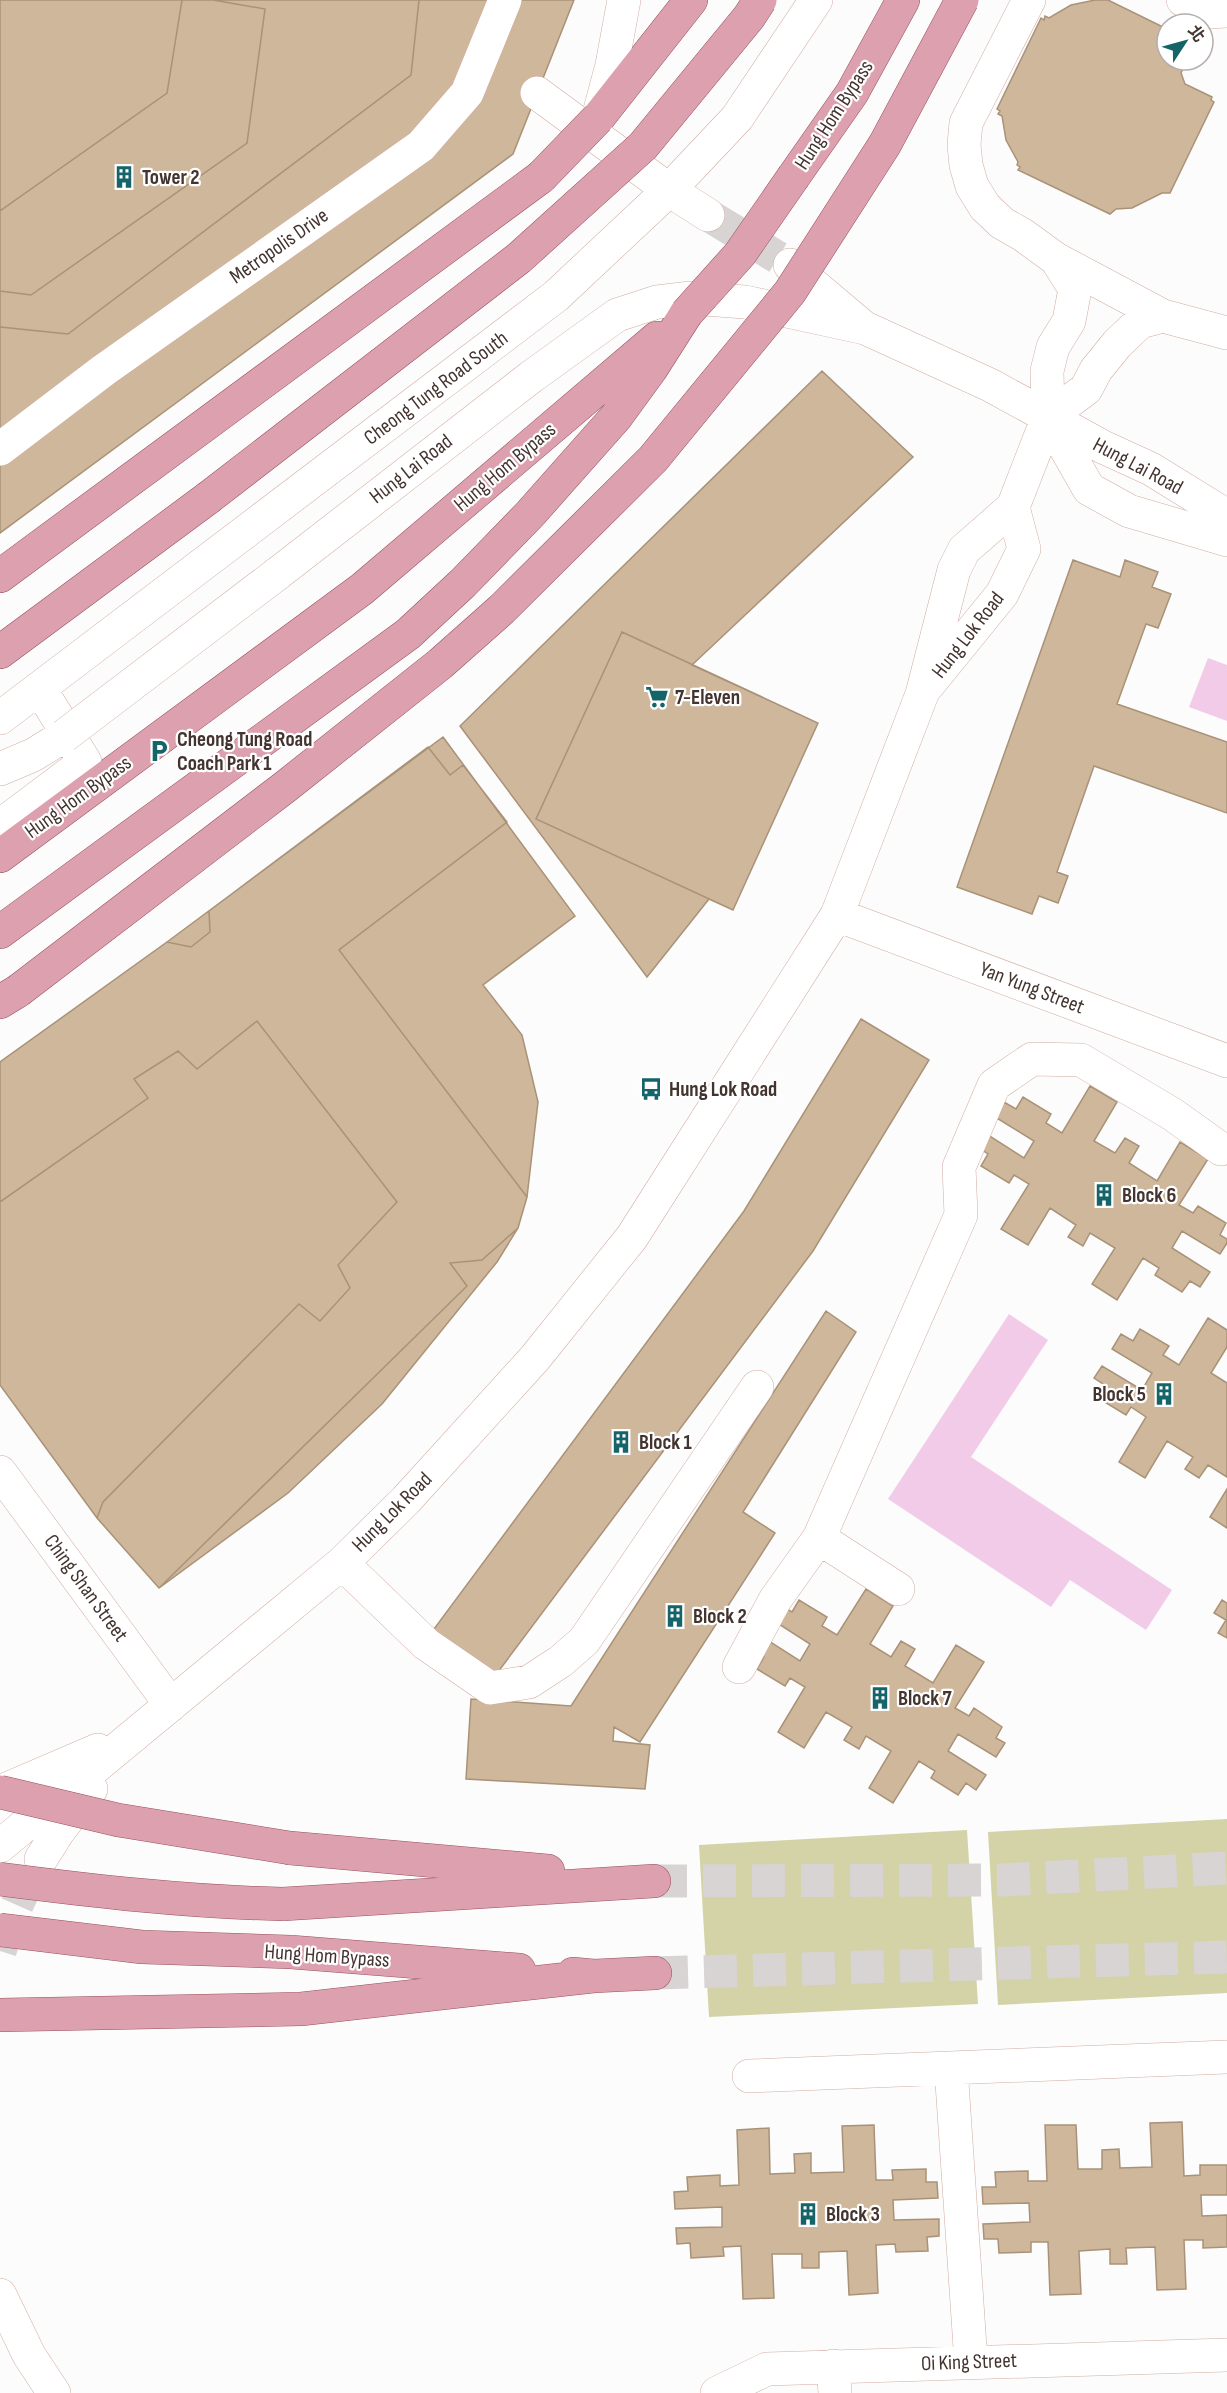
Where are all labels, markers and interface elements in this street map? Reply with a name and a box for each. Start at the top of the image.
north arrow [1155,12,1215,72]
text: 北 [1184,22,1208,46]
street label: Hung Hom Bypass [789,56,879,174]
building icon: Tower 2 [111,164,137,190]
place label: Tower 2 [142,165,199,190]
street label: Metropolis Drive [225,203,333,289]
street label: Cheong Tung Road South [359,326,513,450]
street label: Hung Hom Bypass [449,417,561,517]
street label: Hung Lai Road [365,429,457,509]
street label: Hung Lai Road [1089,432,1187,500]
street label: Hung Lok Road [927,587,1009,683]
supermarket icon: 7-Eleven [644,684,670,710]
place label: 7-Eleven [675,685,740,710]
place label: Cheong Tung Road Coach Park 1 [177,727,312,776]
parking icon: Cheong Tung Road Coach Park 1 [146,738,172,764]
street label: Hung Hom Bypass [20,750,136,844]
street label: Yan Yung Street [976,957,1088,1019]
bus stop icon: Hung Lok Road [638,1076,664,1102]
place label: Hung Lok Road [669,1077,777,1102]
building icon: Block 6 [1091,1182,1117,1208]
place label: Block 6 [1122,1183,1176,1208]
building icon: Block 5 [1151,1381,1177,1407]
place label: Block 5 [1092,1382,1146,1407]
building icon: Block 1 [608,1429,634,1455]
place label: Block 1 [639,1430,692,1455]
street label: Hung Lok Road [347,1467,437,1557]
street label: Ching Shan Street [39,1529,133,1647]
building icon: Block 2 [662,1603,688,1629]
place label: Block 2 [693,1604,747,1629]
building icon: Block 7 [867,1685,893,1711]
place label: Block 7 [898,1686,952,1711]
street label: Hung Hom Bypass [264,1939,390,1973]
building icon: Block 3 [795,2201,821,2227]
place label: Block 3 [826,2202,880,2227]
street label: Oi King Street [921,2348,1017,2376]

